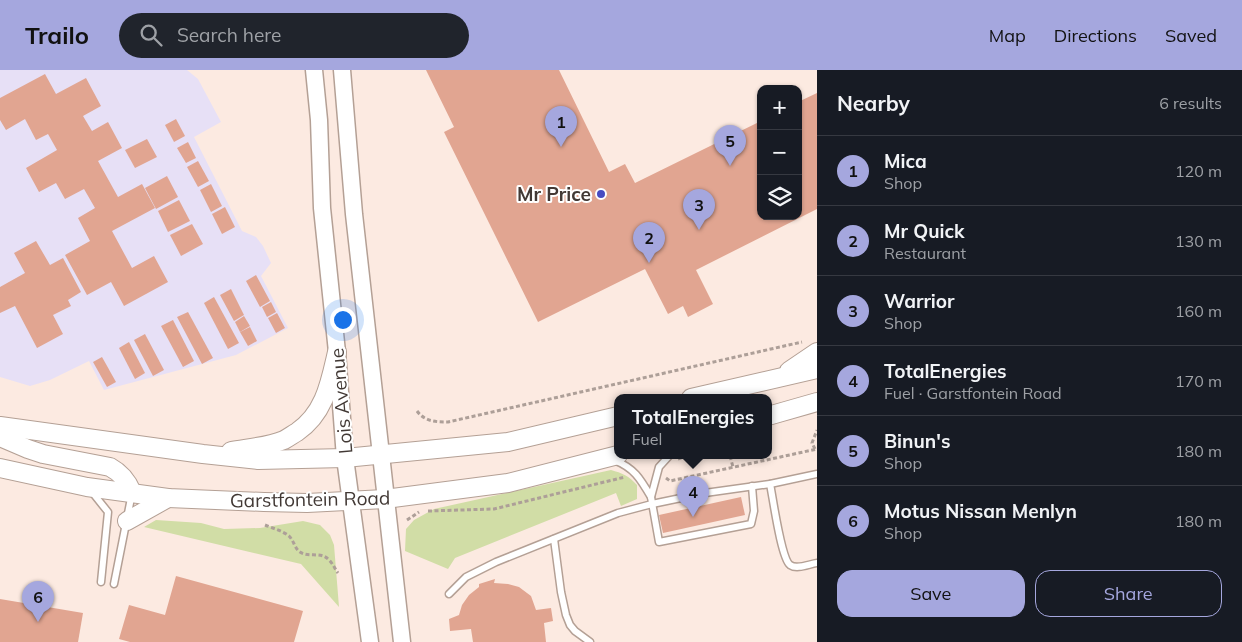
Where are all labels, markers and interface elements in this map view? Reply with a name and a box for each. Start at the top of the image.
search box [119,13,469,58]
text: Trailo [25,20,89,50]
icon: search [137,21,165,49]
text: Search here [177,23,281,47]
text: Map [989,24,1026,47]
text: Directions [1054,24,1137,47]
text: Saved [1165,24,1217,47]
map controls [757,85,802,220]
button: + [757,85,802,130]
text: Nearby [837,90,910,116]
text: 6 results [1159,93,1222,113]
pin: 1 [545,106,577,147]
pin: 5 [714,125,746,166]
button: − [757,130,802,175]
text: Mica [884,149,927,173]
text: 1 [848,161,858,181]
text: 120 m [1175,161,1222,181]
text: Shop [884,173,922,193]
button: layers [757,175,802,220]
place label: Mr Price [517,182,591,206]
marker: Mr Price [595,188,607,200]
pin: 3 [683,189,715,230]
text: Mr Quick [884,219,965,243]
pin: 2 [633,222,665,263]
text: 2 [848,231,858,251]
text: 130 m [1175,231,1222,251]
text: Restaurant [884,243,966,263]
text: Warrior [884,289,955,313]
text: 3 [848,301,858,321]
text: 160 m [1175,301,1222,321]
your location [330,307,356,333]
text: Shop [884,313,922,333]
street label: Lois Avenue [324,347,358,455]
text: TotalEnergies [884,359,1007,383]
text: 4 [848,371,858,391]
text: 170 m [1175,371,1222,391]
text: Fuel · Garstfontein Road [884,383,1062,403]
popup [614,394,772,459]
text: TotalEnergies [632,405,754,429]
text: Fuel [632,429,662,449]
text: Binun's [884,429,950,453]
text: 5 [848,441,858,461]
text: 180 m [1175,441,1222,461]
text: Shop [884,453,922,473]
pin: 4 [677,476,709,517]
street label: Garstfontein Road [230,486,390,512]
text: Motus Nissan Menlyn [884,499,1077,523]
text: 6 [848,511,858,531]
text: 180 m [1175,511,1222,531]
text: Shop [884,523,922,543]
button: Save [837,570,1025,617]
button: Share [1035,570,1222,617]
pin: 6 [22,581,54,622]

